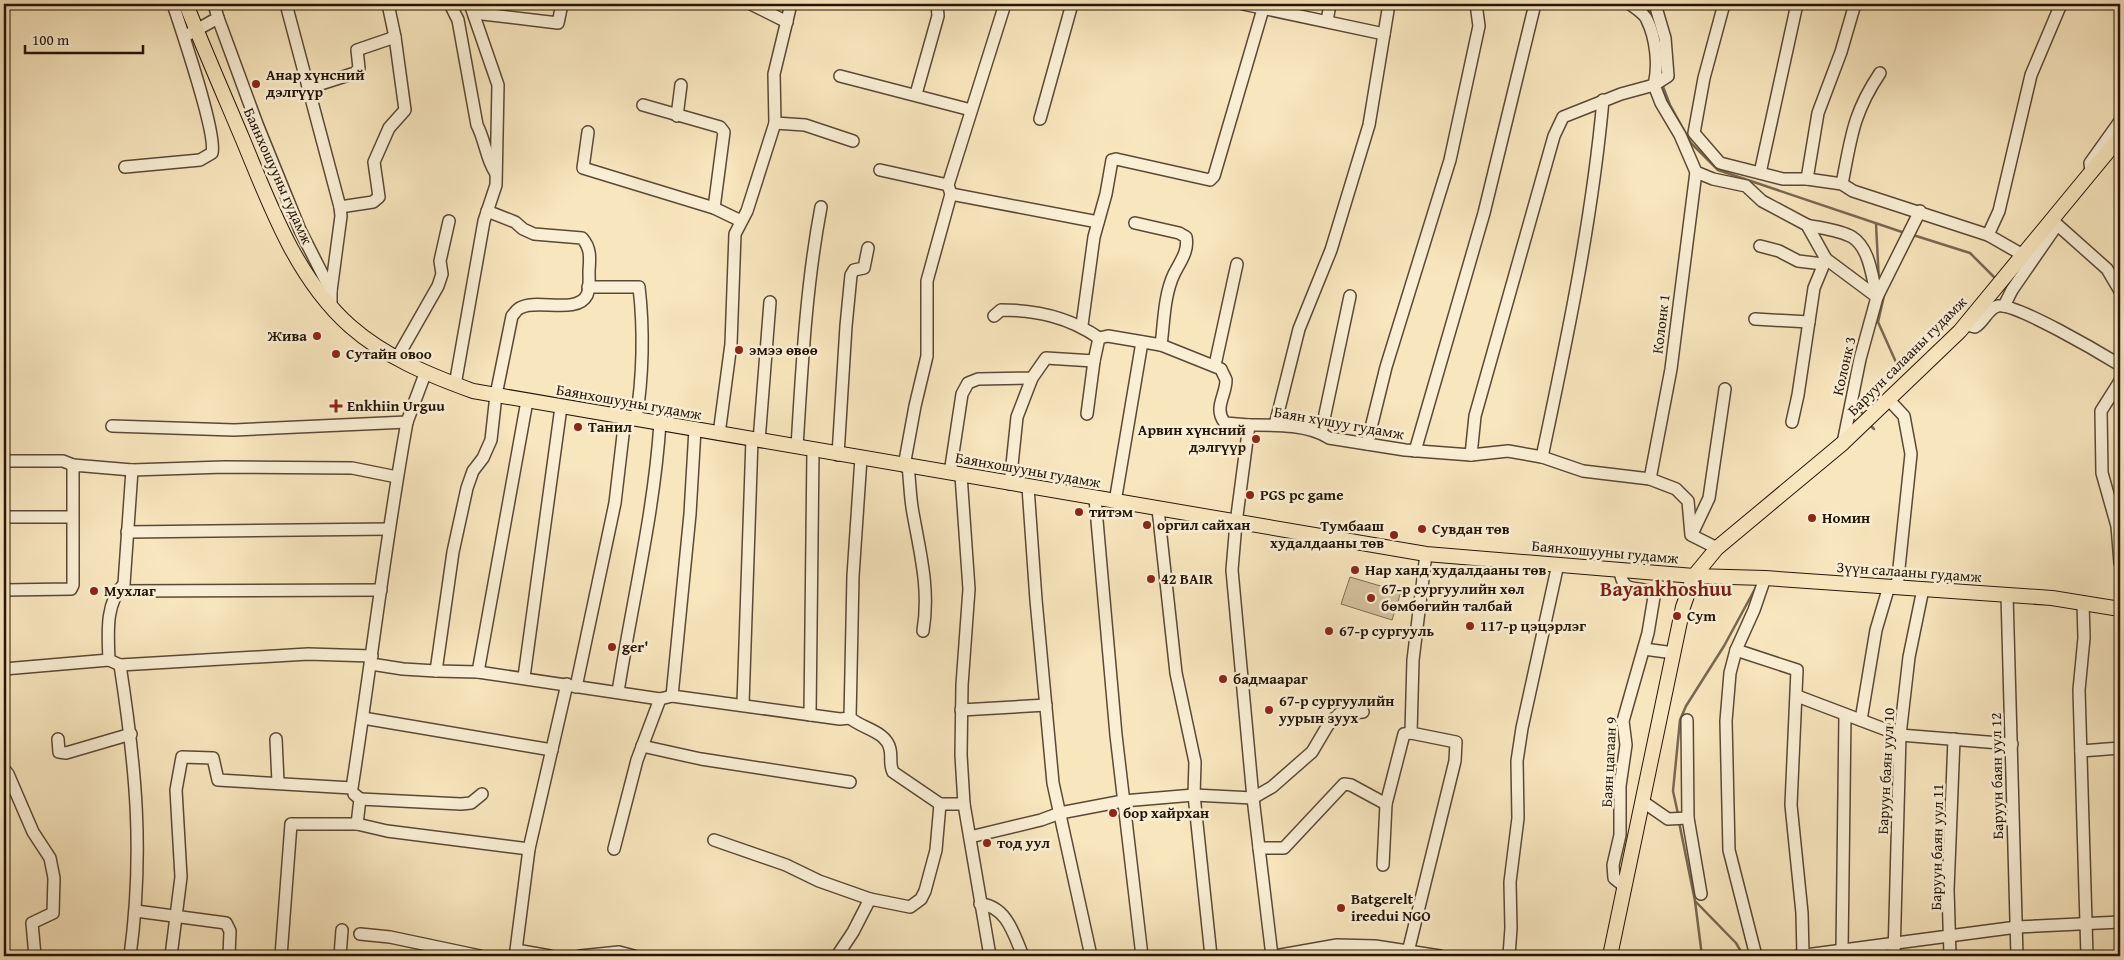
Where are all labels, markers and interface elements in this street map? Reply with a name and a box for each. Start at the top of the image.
scale bar [25,22,142,54]
text: 100 m [32,29,70,50]
place label: Анар хүнсний дэлгүүр [266,64,365,102]
marker: Анар хүнсний дэлгүүр [250,78,262,90]
street label: Баянхошууны гудамж [239,104,318,247]
street label: Баруун салааны гудамж [1842,291,1971,420]
street label: Колонк 1 [1646,293,1675,355]
place label: Жива [266,325,307,346]
marker: Жива [311,330,323,342]
street label: Колонк 3 [1827,334,1860,397]
place label: эмээ өвөө [749,339,818,360]
place label: Сутайн овоо [346,343,432,364]
marker: эмээ өвөө [733,344,745,356]
marker: Сутайн овоо [330,348,342,360]
street label: Баянхошууны гудамж [555,378,703,425]
place label: Enkhiin Urguu [347,395,445,416]
marker: Enkhiin Urguu [329,399,343,413]
street label: Баян хүшуу гудамж [1272,401,1406,444]
place label: Танил [588,416,632,437]
place label: Арвин хүнсний дэлгүүр [1138,419,1247,457]
marker: Танил [572,421,584,433]
marker: Арвин хүнсний дэлгүүр [1250,433,1262,445]
street label: Баянхошууны гудамж [954,446,1102,493]
place label: PGS pc game [1260,484,1344,505]
marker: PGS pc game [1244,489,1256,501]
place label: титэм [1089,501,1133,522]
marker: титэм [1073,506,1085,518]
place label: Номин [1822,507,1870,528]
marker: Номин [1806,512,1818,524]
place label: оргил сайхан [1157,514,1251,535]
place label: Тумбааш худалдааны төв [1270,515,1384,553]
place label: Сувдан төв [1432,518,1510,539]
marker: оргил сайхан [1141,519,1153,531]
marker: Сувдан төв [1416,523,1428,535]
marker: Тумбааш худалдааны төв [1388,529,1400,541]
street label: Баянхошууны гудамж [1531,535,1679,568]
street label: Зүүн салааны гудамж [1836,556,1982,587]
place label: Нар ханд худалдааны төв [1365,559,1546,580]
marker: Нар ханд худалдааны төв [1349,564,1361,576]
place label: 42 BAIR [1161,568,1214,589]
marker: 42 BAIR [1145,573,1157,585]
district label: Bayankhoshuu [1600,574,1732,603]
place label: 67-р сургуулийн хөл бөмбөгийн талбай [1381,578,1525,616]
place label: Мухлаг [104,580,156,601]
marker: Мухлаг [88,585,100,597]
marker: 67-р сургуулийн хөл бөмбөгийн талбай [1365,592,1377,604]
place label: Cym [1687,605,1716,626]
marker: Cym [1671,610,1683,622]
place label: 117-р цэцэрлэг [1480,615,1586,636]
place label: 67-р сургууль [1339,620,1434,641]
marker: 117-р цэцэрлэг [1464,620,1476,632]
marker: 67-р сургууль [1323,625,1335,637]
place label: ger' [622,636,648,657]
marker: ger' [606,641,618,653]
place label: бадмаараг [1233,668,1308,689]
marker: бадмаараг [1217,673,1229,685]
place label: 67-р сургуулийн уурын зуух [1278,690,1395,728]
marker: 67-р сургуулийн уурын зуух [1263,704,1275,716]
street label: Баруун баян уул 10 [1872,707,1899,835]
street label: Баруун баян уул 12 [1985,712,2008,840]
street label: Баян цагаан 9 [1596,716,1621,808]
street label: Баруун баян уул 11 [1925,783,1948,911]
place label: бор хайрхан [1123,802,1209,823]
marker: бор хайрхан [1107,807,1119,819]
place label: тод уул [997,832,1050,853]
marker: тод уул [981,837,993,849]
place label: Batgerelt ireedui NGO [1351,888,1431,926]
marker: Batgerelt ireedui NGO [1335,902,1347,914]

